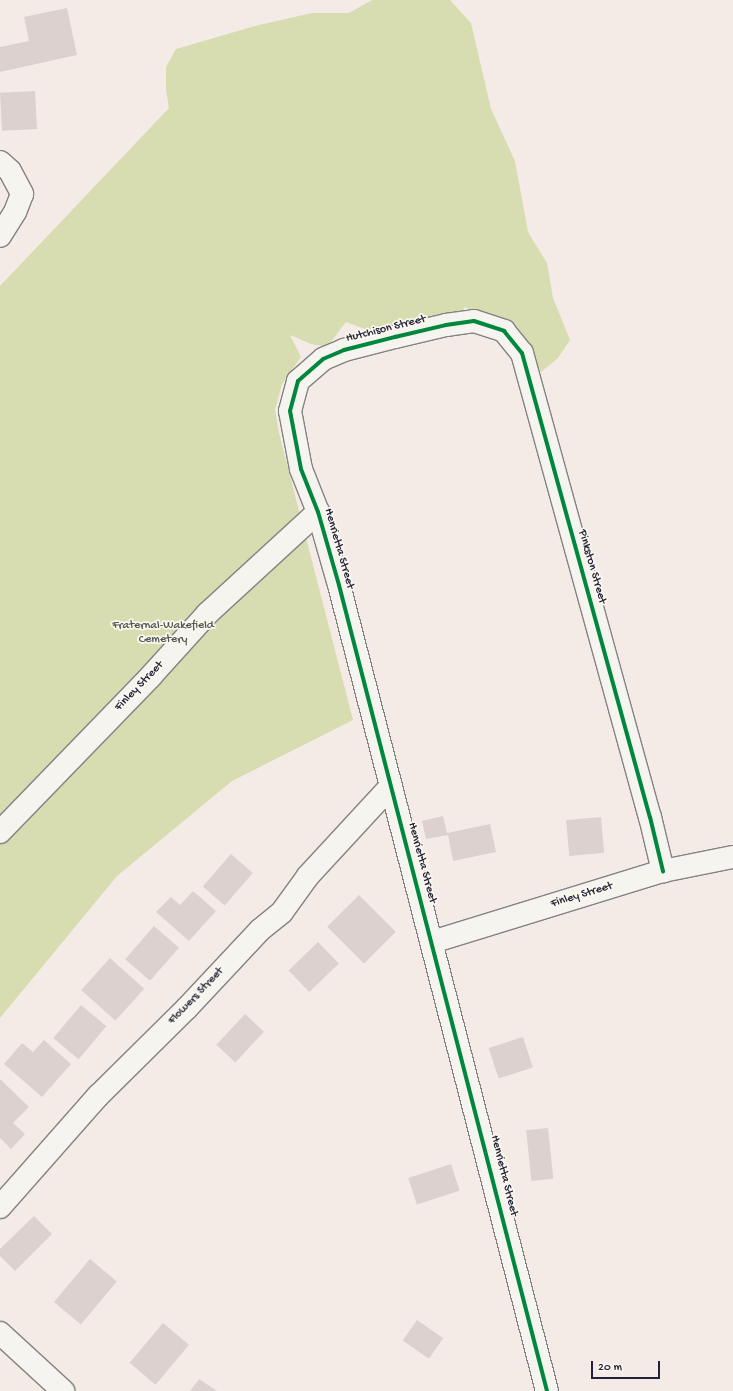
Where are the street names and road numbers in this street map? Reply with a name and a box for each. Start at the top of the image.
street label: Hutchison Street [345,313,427,347]
street label: Henrietta Street [320,507,356,591]
street label: Pinkston Street [574,528,608,606]
street label: Finley Street [113,659,167,715]
street label: Henrietta Street [403,821,439,905]
street label: Finley Street [549,880,615,912]
street label: Flowers Street [166,965,228,1029]
street label: Henrietta Street [486,1134,520,1218]

